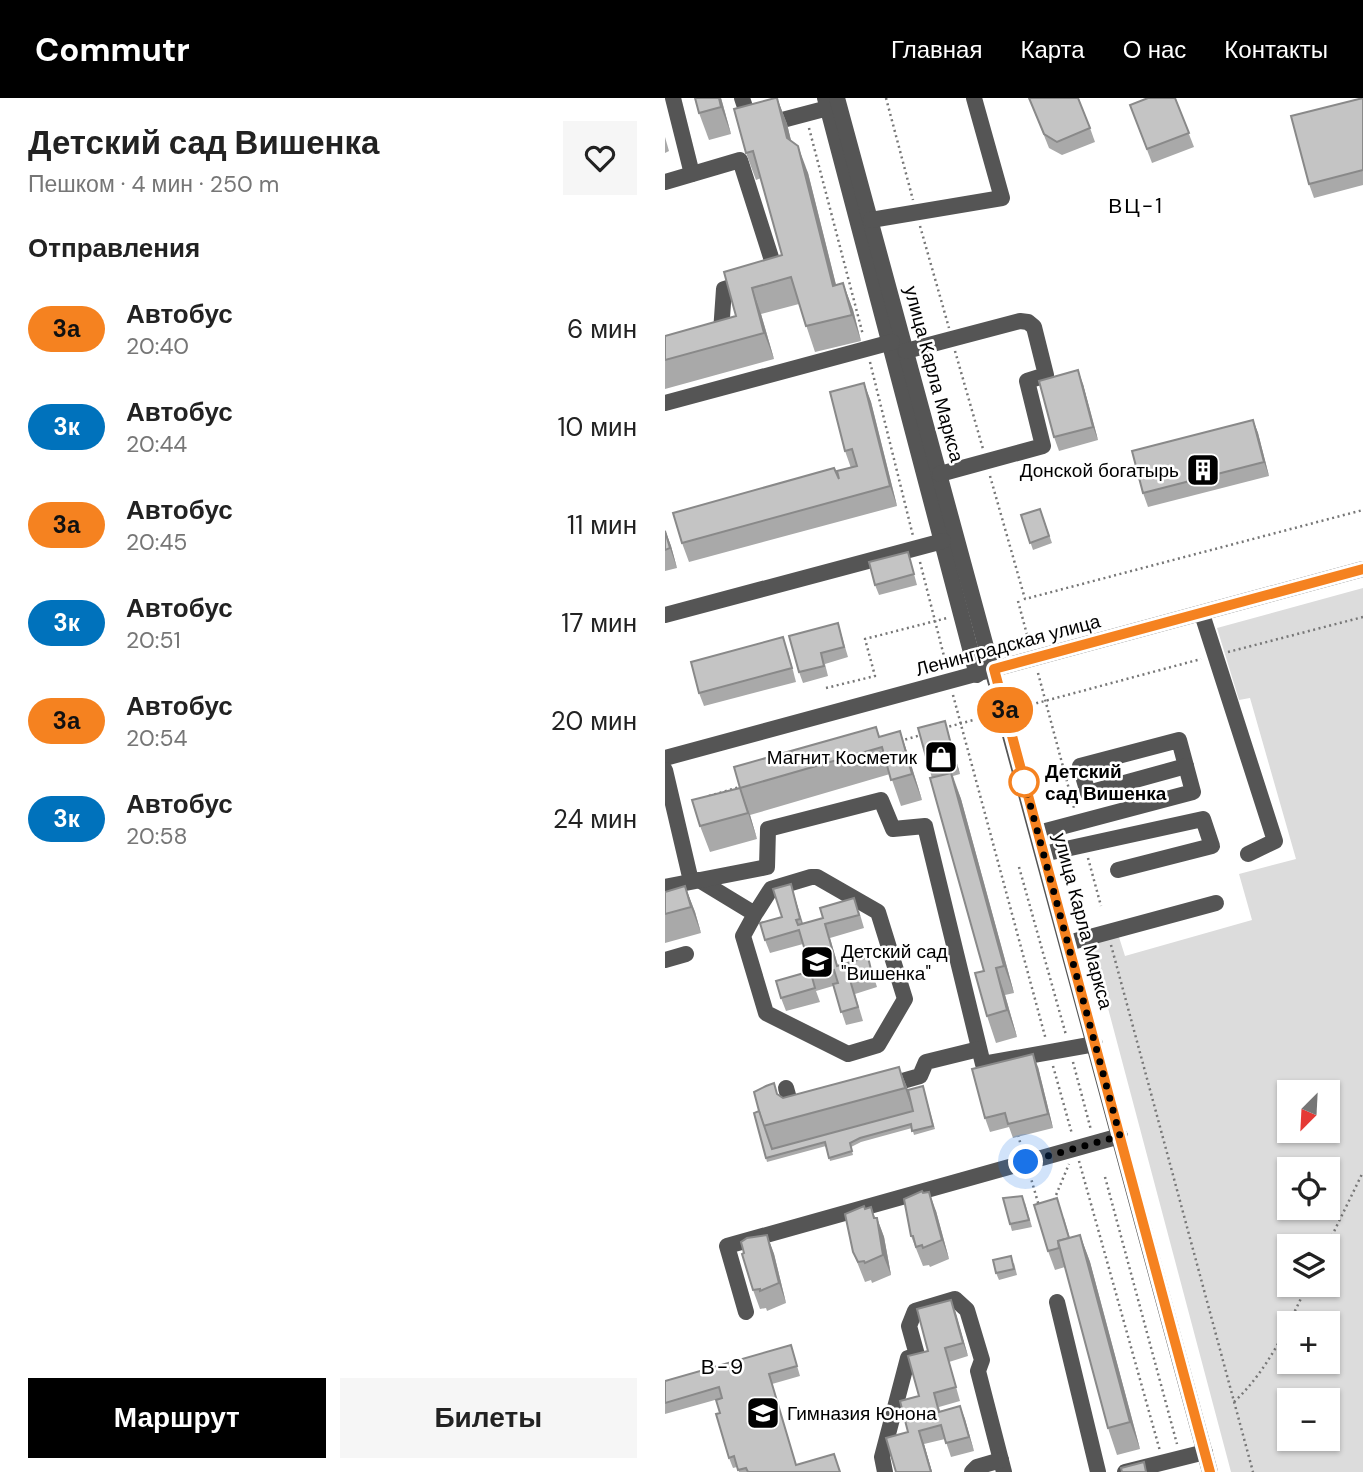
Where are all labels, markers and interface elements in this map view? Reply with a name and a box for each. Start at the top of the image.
text: Commutr [35,28,190,71]
text: Главная [891,34,982,65]
text: Карта [1020,34,1085,65]
text: О нас [1123,34,1186,65]
text: Контакты [1224,34,1328,65]
text: Детский сад Вишенка [28,121,379,164]
button: heart [563,121,637,195]
text: Пешком · 4 мин · 250 m [28,169,279,199]
district label: ВЦ-1 [1108,192,1164,220]
text: Отправления [28,231,200,265]
street label: улица Карла Маркса [898,283,970,465]
text: Автобус [126,297,233,331]
text: 6 мин [567,312,637,346]
text: 3а [53,313,80,344]
text: 20:40 [126,331,189,361]
text: Автобус [126,395,233,429]
text: 10 мин [557,410,637,444]
text: 3к [53,411,80,442]
text: 20:44 [126,429,187,459]
building icon: Донской богатырь [1184,451,1222,489]
place label: Донской богатырь [1020,458,1179,483]
text: Автобус [126,493,233,527]
text: 11 мин [567,508,637,542]
text: 3а [53,509,80,540]
text: 20:45 [126,527,187,557]
text: Автобус [126,591,233,625]
text: 17 мин [561,606,637,640]
text: 3к [53,607,80,638]
street label: Ленинградская улица [913,608,1103,682]
text: 20:51 [126,625,181,655]
line badge: 3а [973,687,1037,733]
text: Автобус [126,689,233,723]
text: 3а [991,694,1019,725]
text: 20 мин [551,704,637,738]
text: 3а [53,705,80,736]
text: 20:54 [126,723,187,753]
shop icon: Магнит Косметик [922,738,960,776]
place label: Магнит Косметик [767,745,918,770]
place label: Детский сад Вишенка [1045,759,1167,806]
marker: Детский сад Вишенка [1009,767,1039,797]
text: Автобус [126,787,233,821]
text: 24 мин [553,802,637,836]
text: 3к [53,803,80,834]
text: 20:58 [126,821,187,851]
street label: улица Карла Маркса [1047,830,1119,1012]
place label: Детский сад "Вишенка" [841,939,948,986]
school or university icon: Детский сад "Вишенка" [798,943,836,981]
north arrow [1277,1080,1341,1143]
map controls [1277,1080,1340,1451]
your location [1008,1144,1043,1179]
button: locate [1277,1157,1340,1220]
button: layers [1277,1234,1340,1297]
button: + [1277,1311,1340,1374]
district label: В-9 [701,1353,745,1381]
button: Маршрут [28,1378,326,1458]
button: Билеты [340,1378,637,1458]
button: − [1277,1388,1340,1451]
school or university icon: Гимназия Юнона [744,1394,782,1432]
place label: Гимназия Юнона [787,1401,937,1426]

